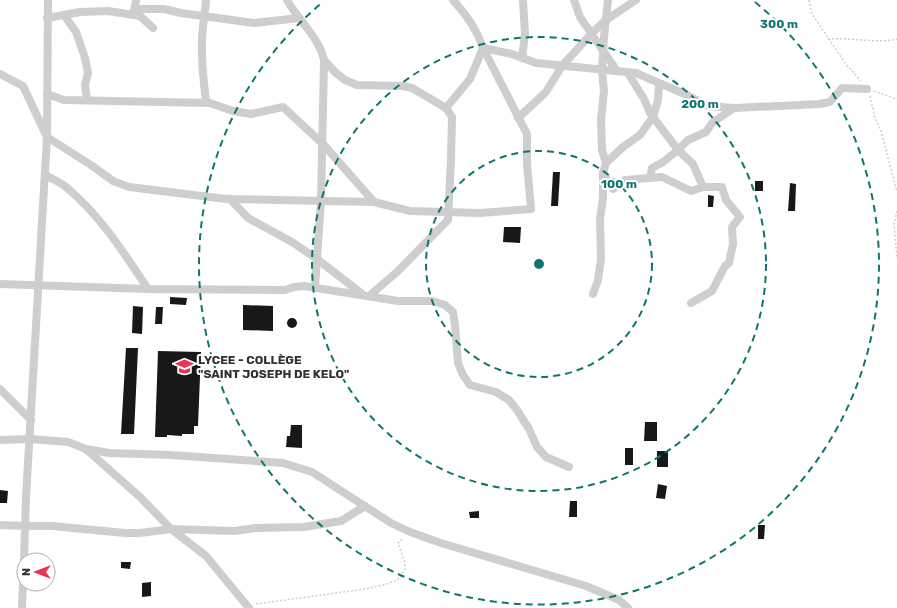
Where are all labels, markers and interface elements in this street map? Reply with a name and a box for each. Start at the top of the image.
text: 300 m [760,17,798,31]
text: 200 m [681,97,719,111]
text: 100 m [601,177,637,191]
centre of rings [532,257,546,271]
place label: LYCEE - COLLÈGE "SAINT JOSEPH DE KELO" [198,353,350,381]
school or university icon: LYCEE - COLLÈGE "SAINT JOSEPH DE KELO" [175,357,195,377]
north arrow [16,552,56,592]
text: N [20,568,33,576]

